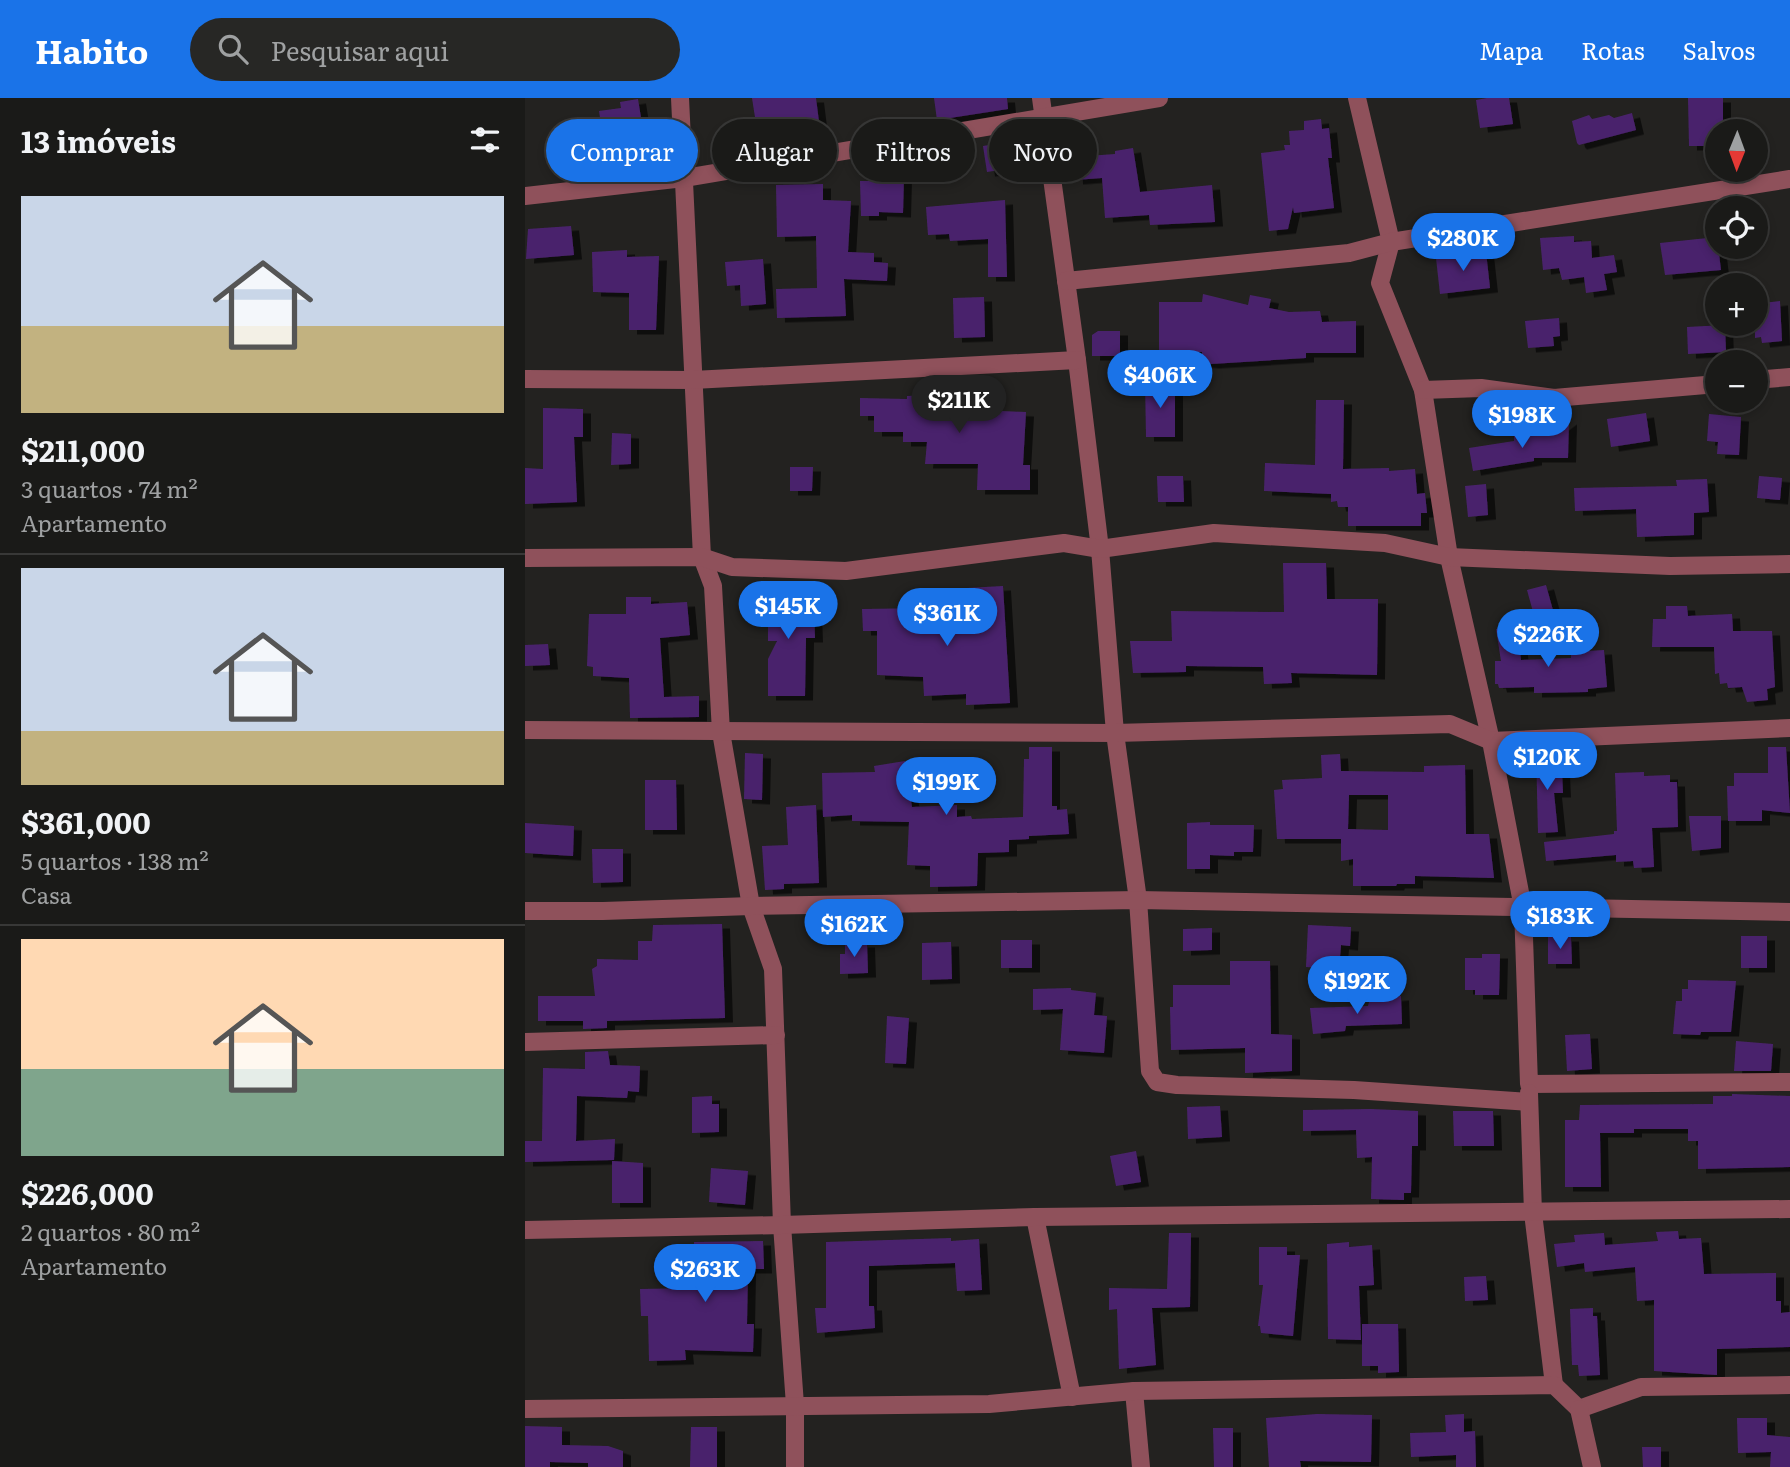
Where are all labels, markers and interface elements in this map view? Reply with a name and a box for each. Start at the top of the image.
search box [190,18,680,81]
text: Habito [35,25,148,74]
icon: search [214,30,252,68]
text: Pesquisar aqui [270,30,449,69]
text: Mapa [1479,32,1543,67]
text: Rotas [1581,32,1645,67]
text: Salvos [1683,32,1755,67]
text: 13 imóveis [21,118,176,162]
chip: Comprar [546,119,698,182]
chip: Alugar [712,119,837,182]
chip: Filtros [851,119,975,182]
chip: Novo [989,119,1097,182]
north arrow [1705,119,1767,182]
map controls [1705,119,1768,413]
icon: filters [466,121,504,159]
button: locate [1705,196,1768,259]
pin: $280K [1414,214,1512,273]
text: $280K [1427,219,1499,253]
icon: home [200,242,326,368]
button: + [1705,273,1768,336]
pin: $406K [1111,350,1209,410]
button: − [1705,350,1768,413]
text: $406K [1123,356,1197,390]
pin: $211K [910,376,1008,435]
text: $211K [927,381,991,415]
pin: $198K [1473,390,1571,450]
text: $198K [1488,396,1556,430]
text: $211,000 [21,427,145,471]
text: 3 quartos · 74 m² [21,471,198,505]
text: Apartamento [21,505,167,539]
pin: $145K [739,582,837,641]
text: $145K [755,587,821,621]
pin: $361K [898,588,996,648]
text: $361K [913,594,981,628]
pin: $226K [1499,610,1597,669]
icon: home [200,614,326,740]
text: $226K [1513,615,1583,649]
pin: $120K [1498,732,1596,792]
text: $120K [1513,738,1581,772]
pin: $199K [897,758,995,817]
text: $199K [912,763,980,797]
text: $361,000 [21,799,151,843]
text: 5 quartos · 138 m² [21,843,209,877]
text: Casa [21,877,72,911]
pin: $183K [1511,892,1609,951]
text: $183K [1526,897,1594,931]
pin: $162K [805,900,903,959]
text: $162K [820,905,888,939]
pin: $192K [1308,956,1406,1016]
text: $192K [1324,962,1390,996]
icon: home [200,985,326,1111]
text: $226,000 [21,1170,154,1214]
text: 2 quartos · 80 m² [21,1214,200,1248]
pin: $263K [656,1244,754,1304]
text: Apartamento [21,1248,167,1282]
text: $263K [670,1250,740,1284]

